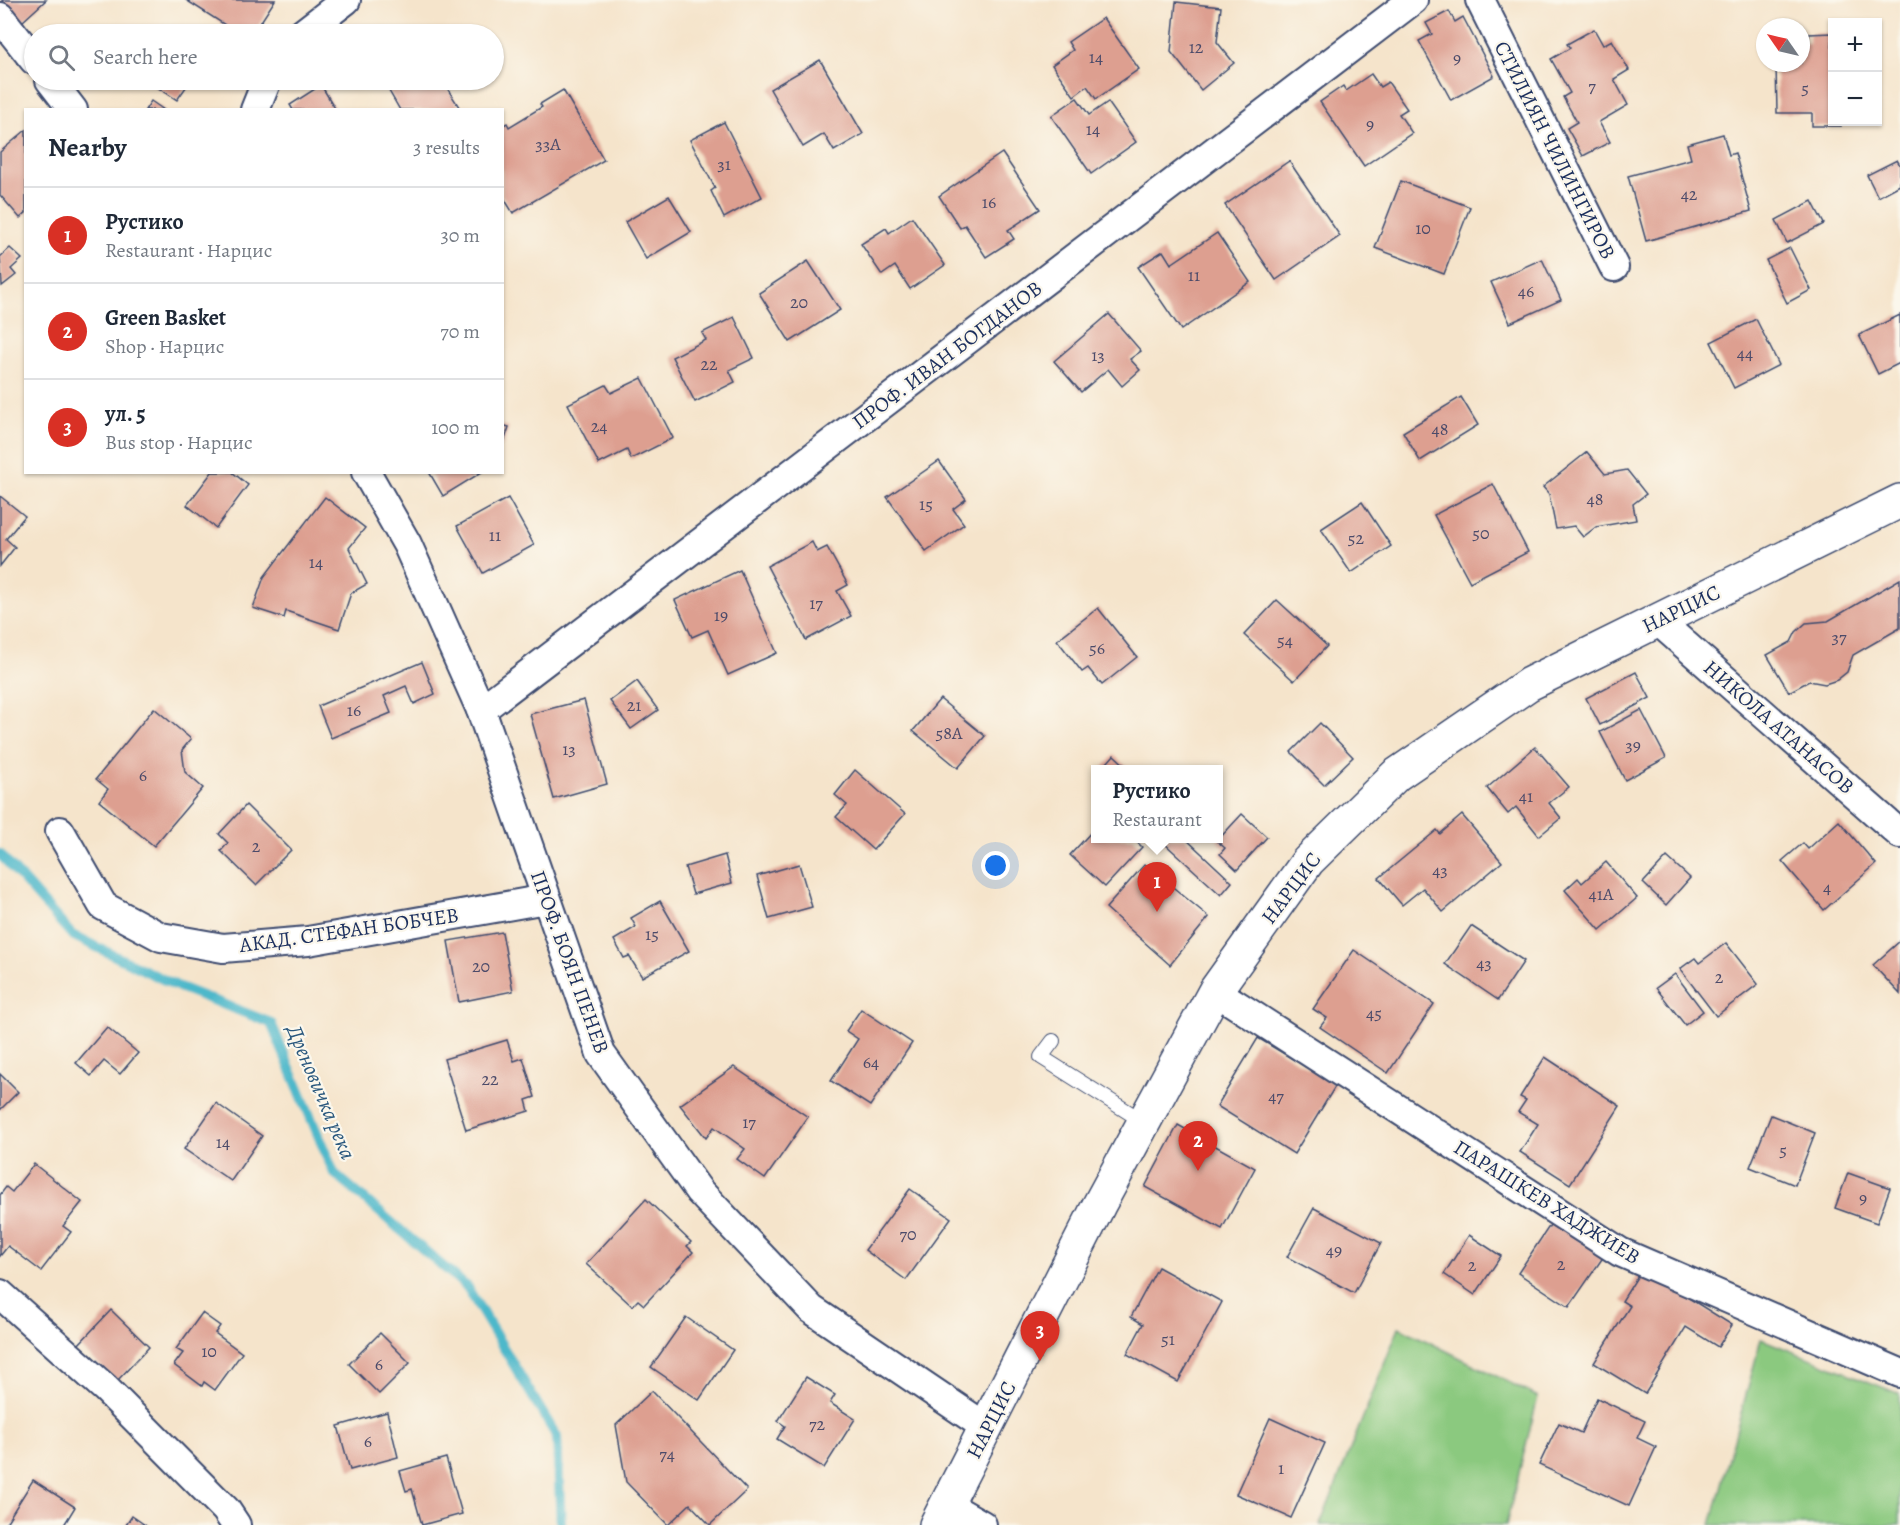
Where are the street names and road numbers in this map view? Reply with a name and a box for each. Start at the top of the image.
street label: СТИЛИЯН ЧИЛИНГИРОВ [1488,36,1622,264]
street label: ПРОФ. ИВАН БОГДАНОВ [846,274,1048,436]
street label: НАРЦИС [1637,578,1725,640]
street label: НИКОЛА АТАНАСОВ [1698,654,1860,800]
street label: НАРЦИС [1255,846,1327,930]
street label: ПРОФ. БОЯН ПЕНЕВ [524,867,616,1057]
street label: АКАД. СТЕФАН БОБЧЕВ [237,901,460,959]
street label: ПАРАШКЕВ ХАДЖИЕВ [1449,1133,1645,1271]
street label: НАРЦИС [960,1377,1022,1463]

